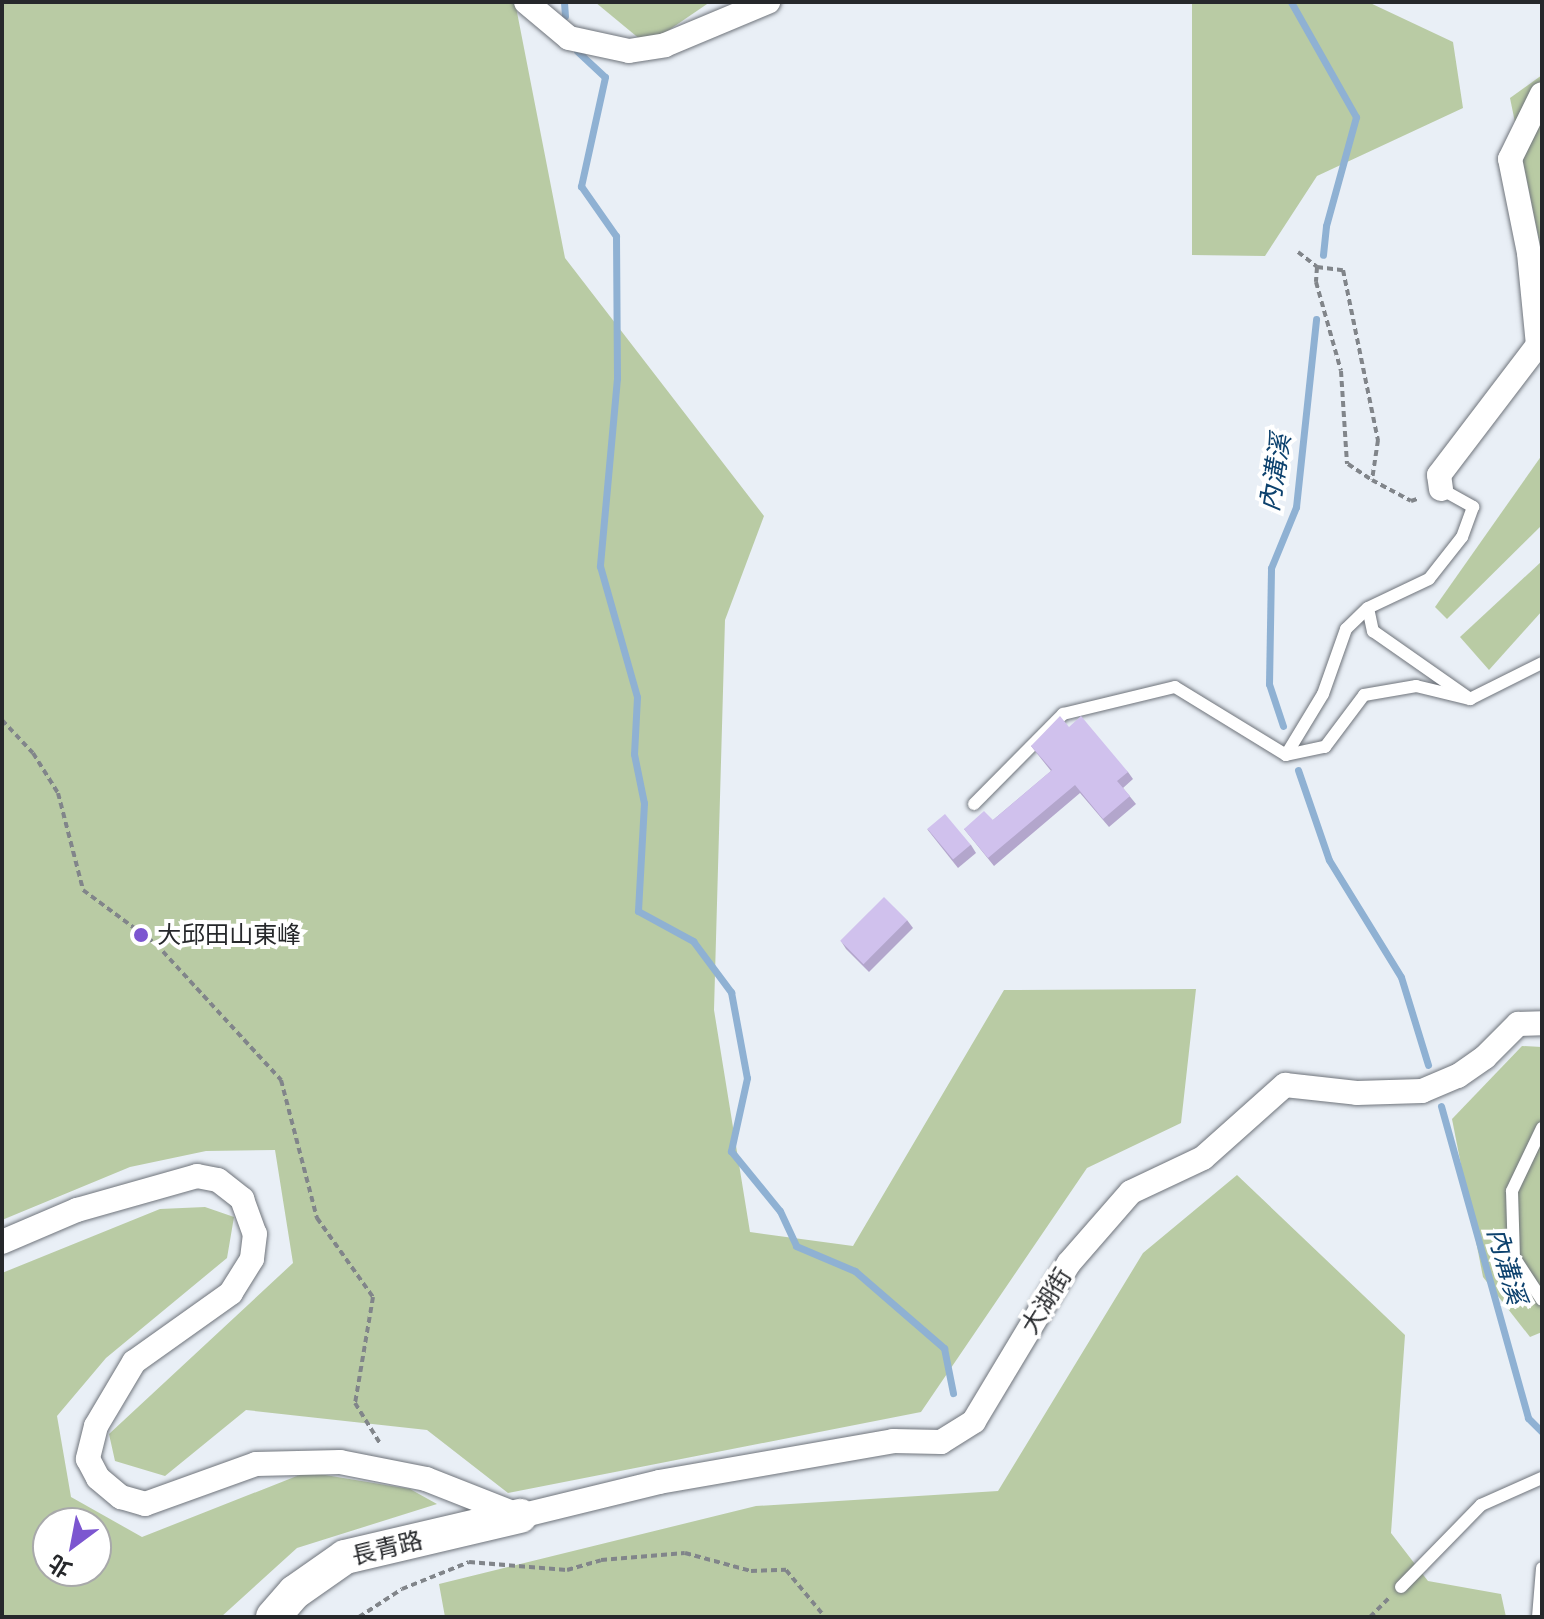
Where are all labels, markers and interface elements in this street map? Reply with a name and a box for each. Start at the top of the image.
water label: 內溝溪 [1254,432,1298,514]
place label: 大邱田山東峰 [157,921,301,949]
marker: 大邱田山東峰 [132,926,150,944]
water label: 內溝溪 [1480,1224,1532,1308]
street label: 大湖街 [1015,1263,1077,1339]
north arrow [32,1507,112,1587]
street label: 長青路 [349,1525,425,1571]
text: 北 [44,1550,76,1583]

